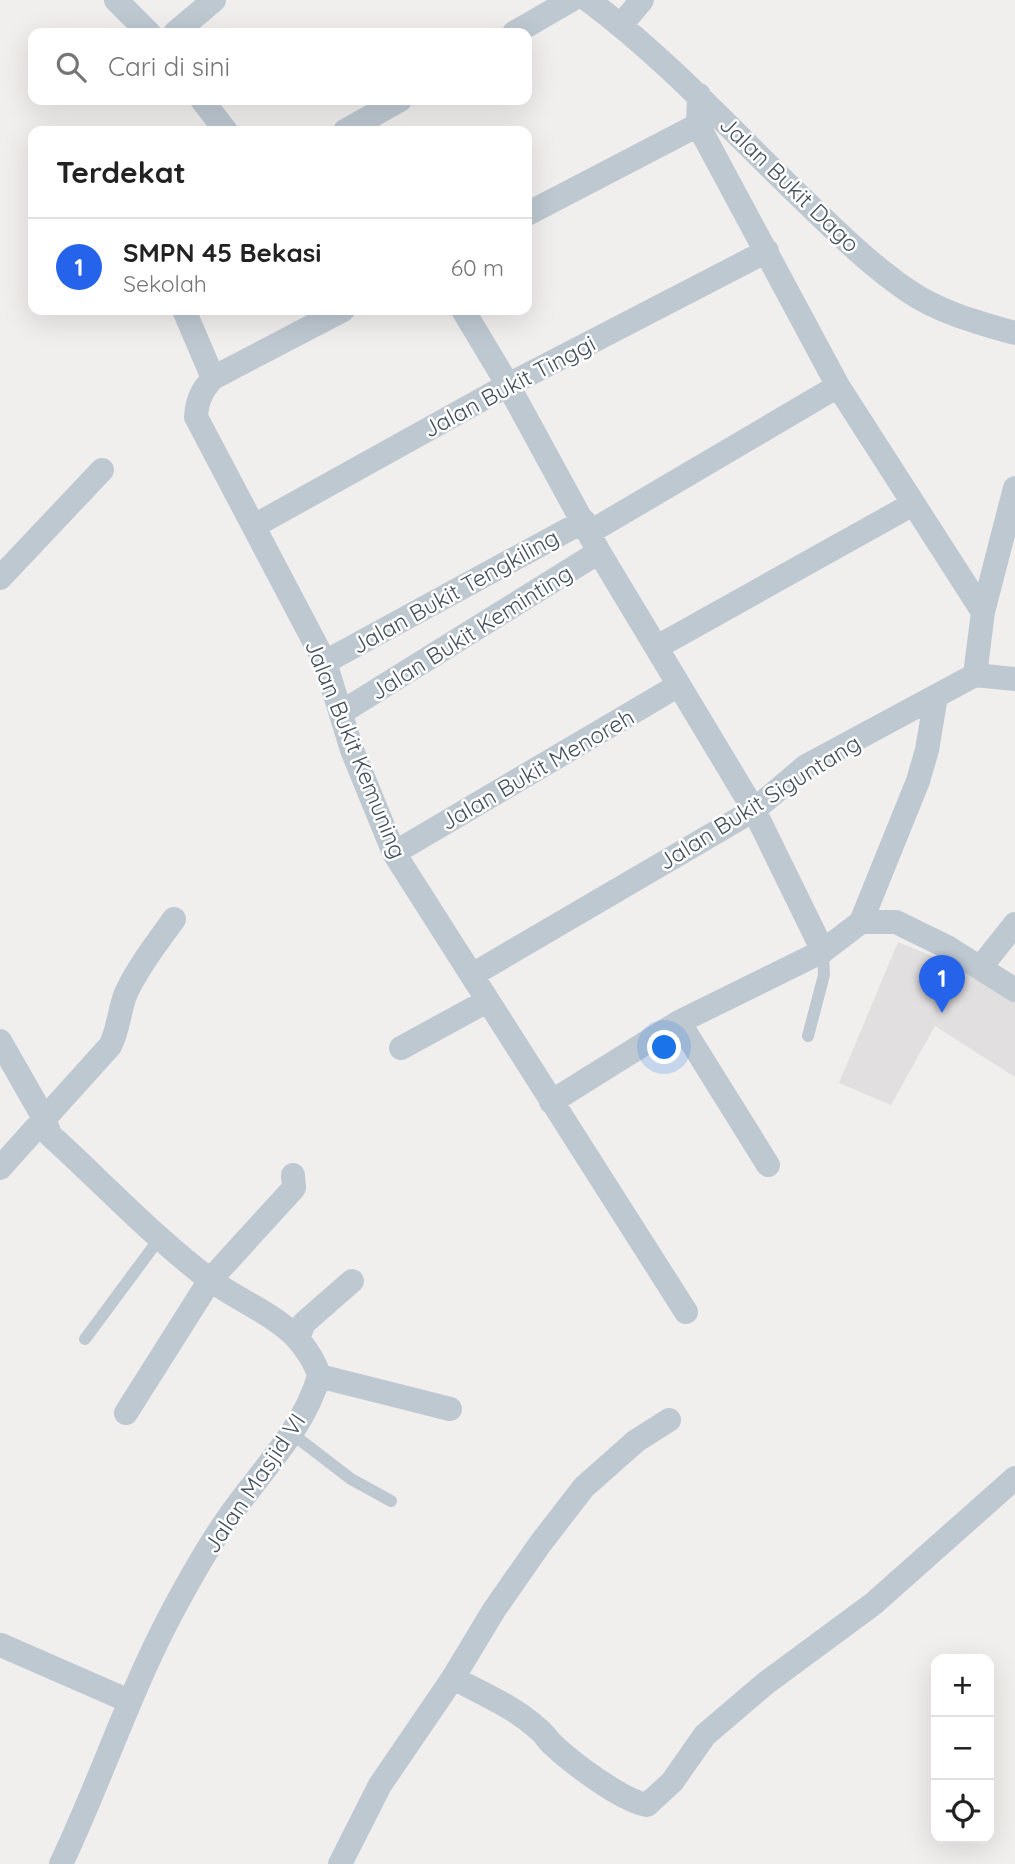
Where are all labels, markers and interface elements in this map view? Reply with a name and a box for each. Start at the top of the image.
search box [28,28,532,105]
icon: search [52,48,90,86]
text: Cari di sini [108,50,230,83]
street label: Jalan Bukit Dago [714,110,866,258]
text: Terdekat [56,153,186,191]
text: SMPN 45 Bekasi [123,236,321,269]
text: 1 [75,253,83,282]
text: 60 m [451,253,504,282]
text: Sekolah [123,269,207,298]
street label: Jalan Bukit Tinggi [418,328,600,444]
street label: Jalan Bukit Tengkiling [346,522,564,660]
street label: Jalan Bukit Keminting [365,558,577,706]
street label: Jalan Bukit Kemuning [299,635,413,863]
street label: Jalan Bukit Menoreh [435,702,639,836]
street label: Jalan Bukit Siguntang [652,728,866,876]
pin: 1 [919,955,965,1013]
your location [647,1030,681,1064]
street label: Jalan Masjid VI [197,1408,311,1558]
map controls [931,1654,994,1843]
button: + [931,1654,994,1717]
button: − [931,1717,994,1780]
button: locate [931,1780,994,1843]

